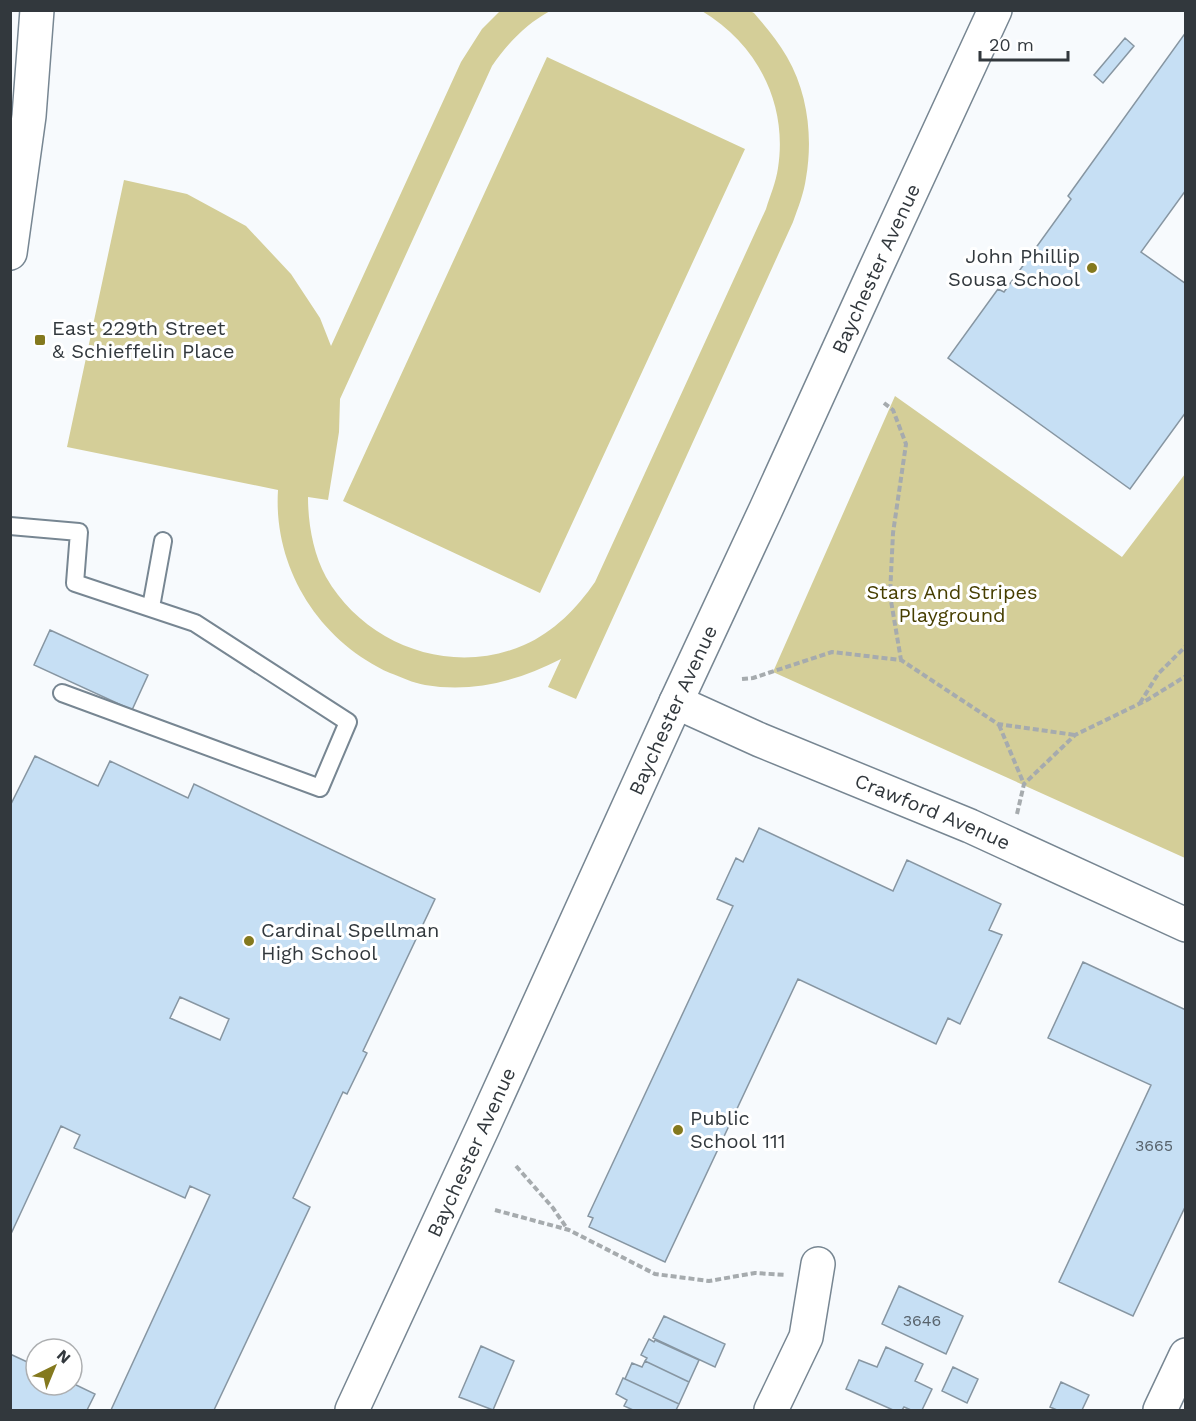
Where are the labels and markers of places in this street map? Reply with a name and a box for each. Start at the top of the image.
place label: John Phillip Sousa School [948,244,1080,291]
marker: John Phillip Sousa School [1085,261,1099,275]
place label: East 229th Street & Schieffelin Place [52,316,234,363]
marker: East 229th Street & Schieffelin Place [33,333,47,347]
place label: Cardinal Spellman High School [261,918,439,965]
marker: Cardinal Spellman High School [242,934,256,948]
place label: Public School 111 [690,1106,786,1153]
marker: Public School 111 [671,1123,685,1137]

